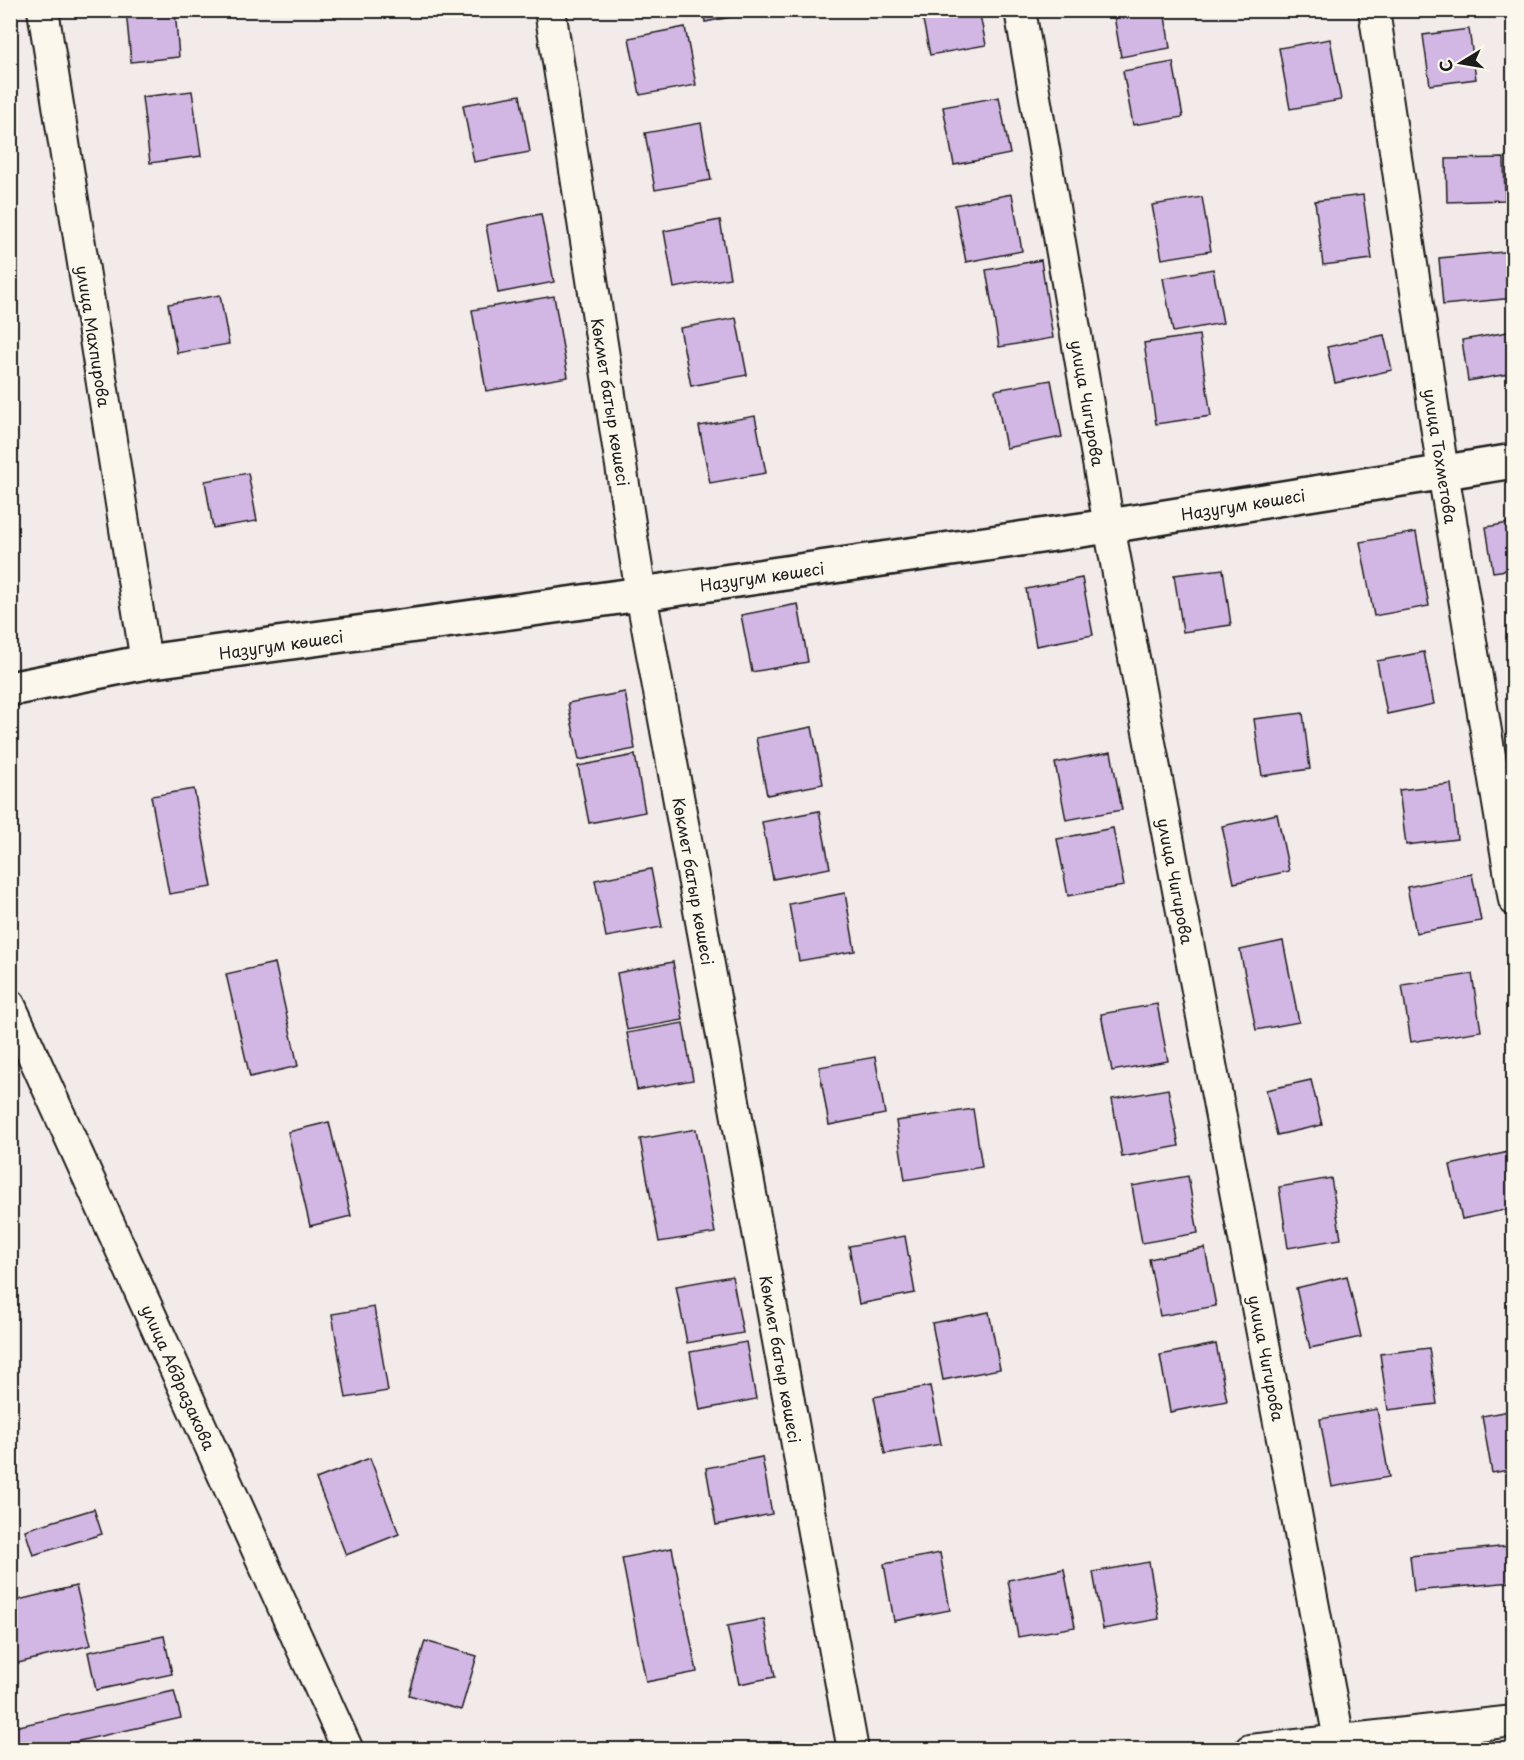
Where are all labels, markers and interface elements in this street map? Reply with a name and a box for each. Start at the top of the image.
north arrow [1431,33,1491,93]
text: С [1432,58,1458,74]
street label: улица Махпирова [71,263,117,409]
street label: Көкмет батыр көшесі [586,316,636,488]
street label: улица Чигирова [1065,338,1111,468]
street label: улица Тохметова [1418,387,1464,525]
street label: Назугум көшесі [1179,482,1307,526]
street label: Назугум көшесі [698,555,826,597]
street label: Назугум көшесі [217,623,345,665]
street label: Көкмет батыр көшесі [667,795,721,967]
street label: улица Чигирова [1152,816,1200,946]
street label: Көкмет батыр көшесі [754,1273,808,1445]
street label: улица Чигирова [1243,1293,1291,1423]
street label: улица Абдразакова [136,1300,222,1454]

